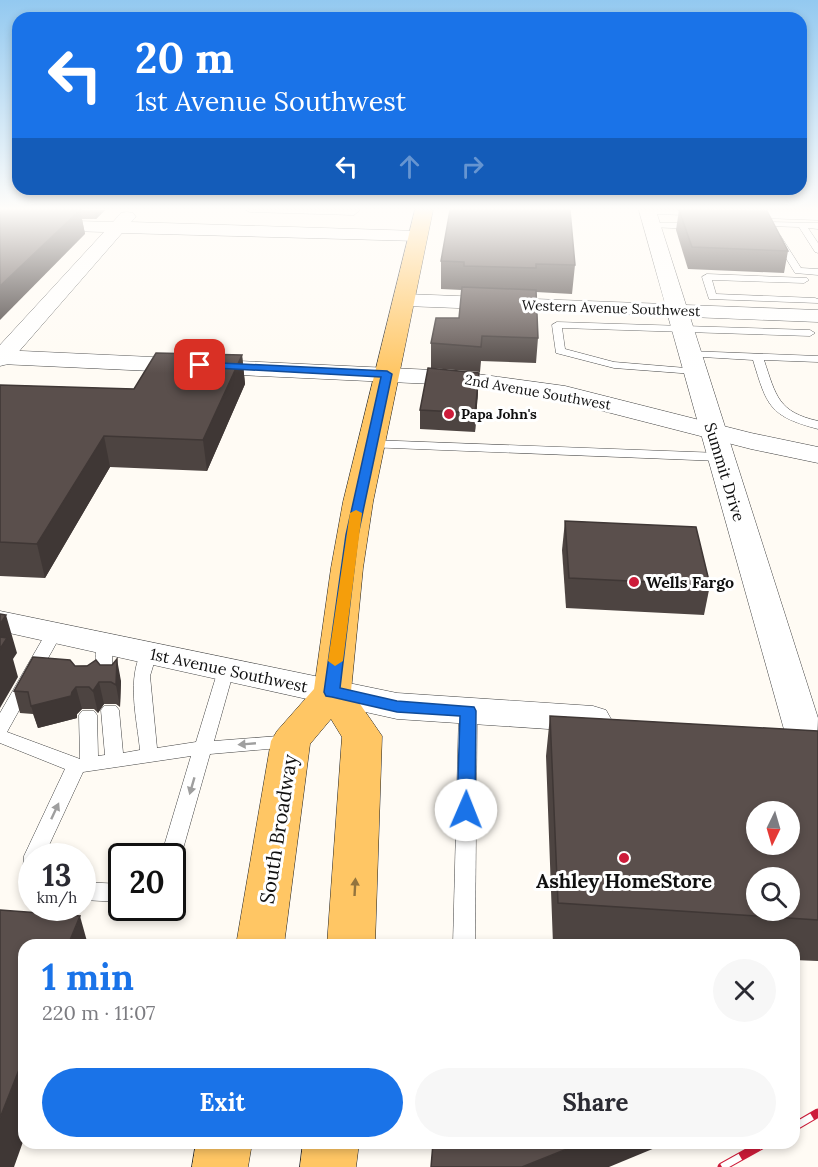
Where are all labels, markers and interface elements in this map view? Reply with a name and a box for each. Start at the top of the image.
text: 20 m [135,31,234,85]
icon: left [36,36,114,114]
text: 1st Avenue Southwest [135,84,406,118]
icon: left [330,150,363,183]
icon: ahead [393,150,426,183]
icon: right [456,150,489,183]
street label: Western Avenue Southwest [521,296,701,320]
pin [174,339,225,390]
icon: arrive [183,348,216,381]
street label: 2nd Avenue Southwest [464,370,613,414]
place label: Papa John's [461,405,537,423]
marker: Papa John's [442,407,456,421]
street label: Summit Drive [700,420,750,524]
place label: Wells Fargo [646,572,734,592]
marker: Wells Fargo [627,575,641,589]
street label: 1st Avenue Southwest [148,644,310,697]
one-way arrow [237,739,256,749]
street label: South Broadway [254,752,302,906]
one-way arrow [187,777,196,795]
position arrow [434,778,498,842]
north arrow [746,801,800,855]
map controls [746,801,800,921]
one-way arrow [50,802,60,820]
speed limit sign: 20 [108,843,186,921]
marker: Ashley HomeStore [617,851,631,865]
text: 13 [43,856,71,894]
button: search [746,867,800,921]
place label: Ashley HomeStore [536,868,712,893]
one-way arrow [350,877,359,896]
text: km/h [37,888,77,907]
text: 1 min [42,954,134,1000]
button: close [713,959,776,1022]
text: 220 m · 11:07 [42,1000,155,1025]
button: Exit [42,1068,403,1137]
button: Share [415,1068,776,1137]

